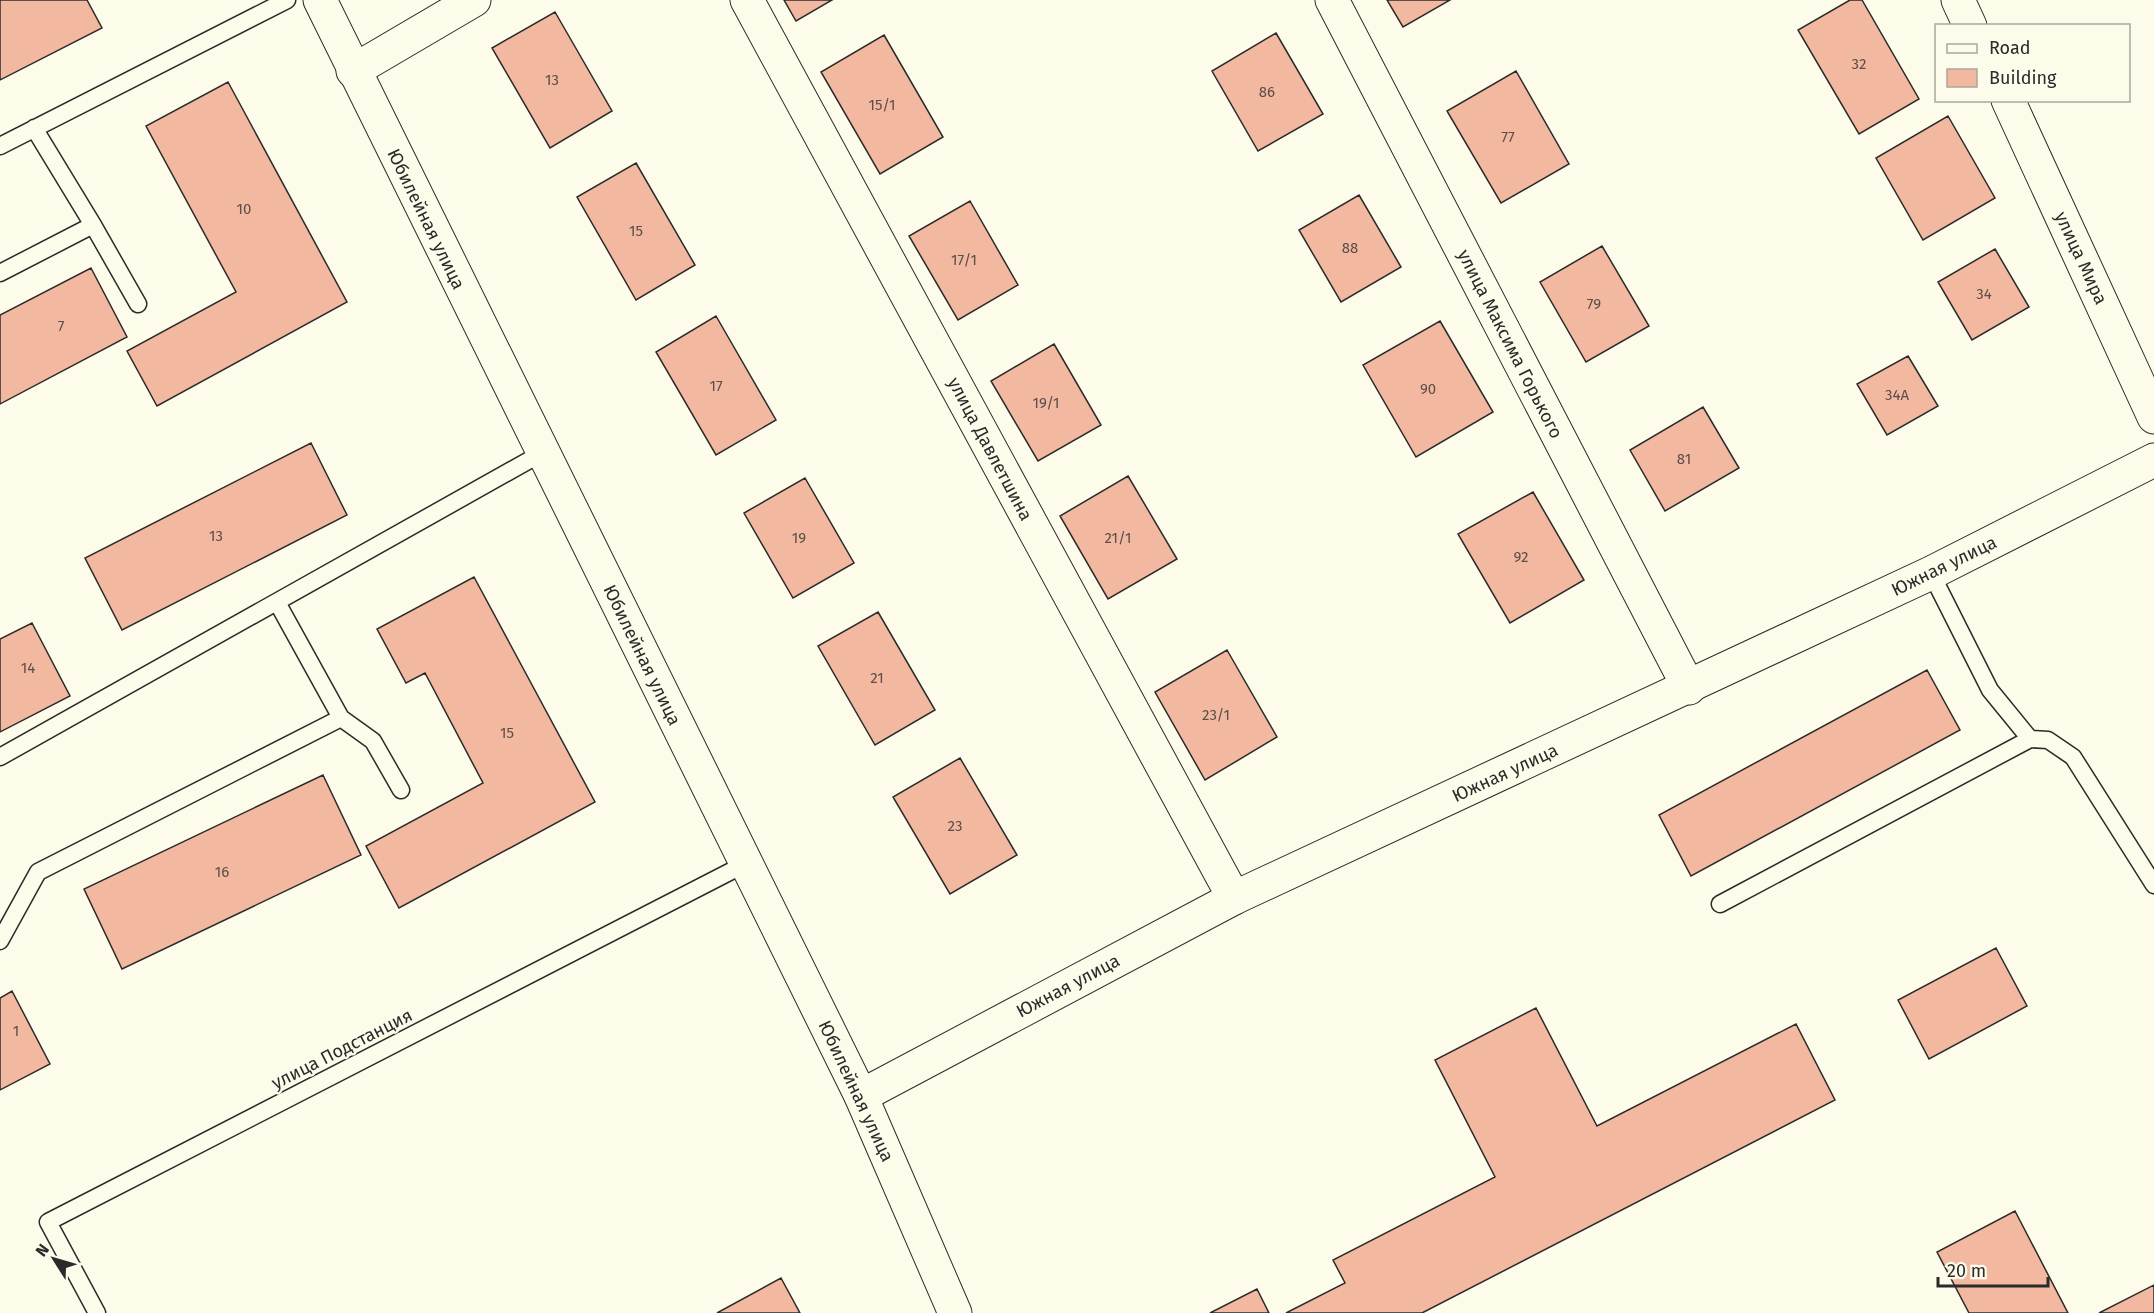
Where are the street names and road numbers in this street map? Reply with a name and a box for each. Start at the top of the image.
street label: Юбилейная улица [382,145,470,293]
street label: улица Мира [2050,208,2112,308]
street label: улица Максима Горького [1453,246,1567,442]
street label: улица Давлетшина [943,374,1037,524]
street label: Южная улица [1888,531,2000,601]
street label: Юбилейная улица [598,581,686,729]
street label: Южная улица [1449,739,1561,807]
street label: Южная улица [1012,949,1124,1023]
street label: улица Подстанция [268,1004,416,1094]
street label: Юбилейная улица [814,1017,898,1165]

